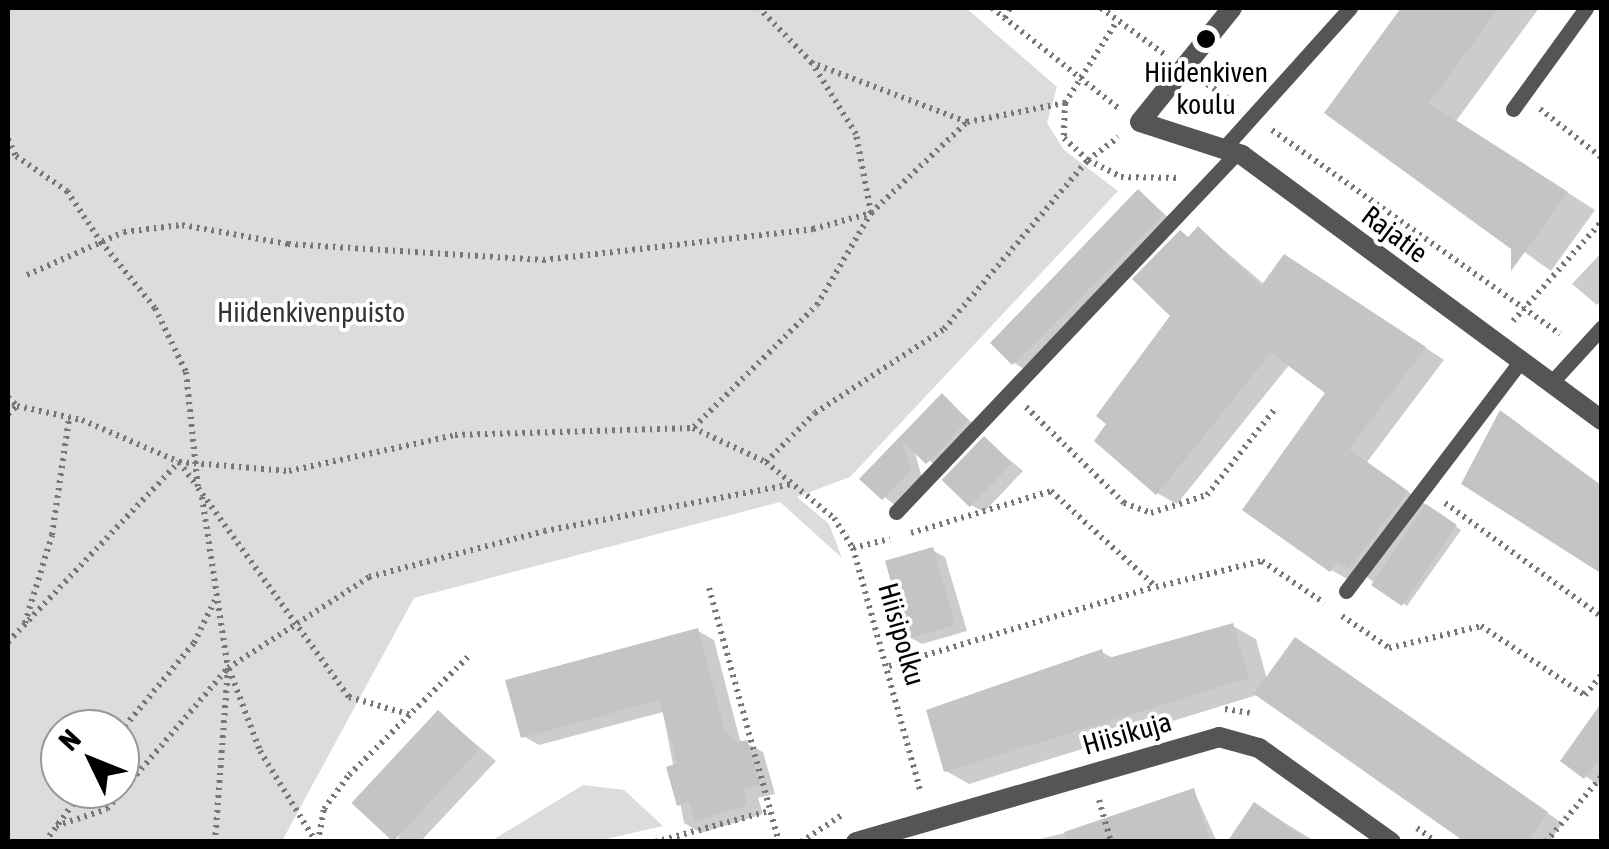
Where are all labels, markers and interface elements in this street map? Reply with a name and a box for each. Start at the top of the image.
marker: Hiidenkiven koulu [1195,28,1217,50]
place label: Hiidenkiven koulu [1144,55,1268,121]
street label: Rajatie [1355,198,1435,270]
park label: Hiidenkivenpuisto [217,295,405,329]
street label: Hiisipolku [871,579,933,689]
street label: Hiisikuja [1079,704,1175,762]
north arrow [40,709,140,809]
text: N [52,723,87,757]

